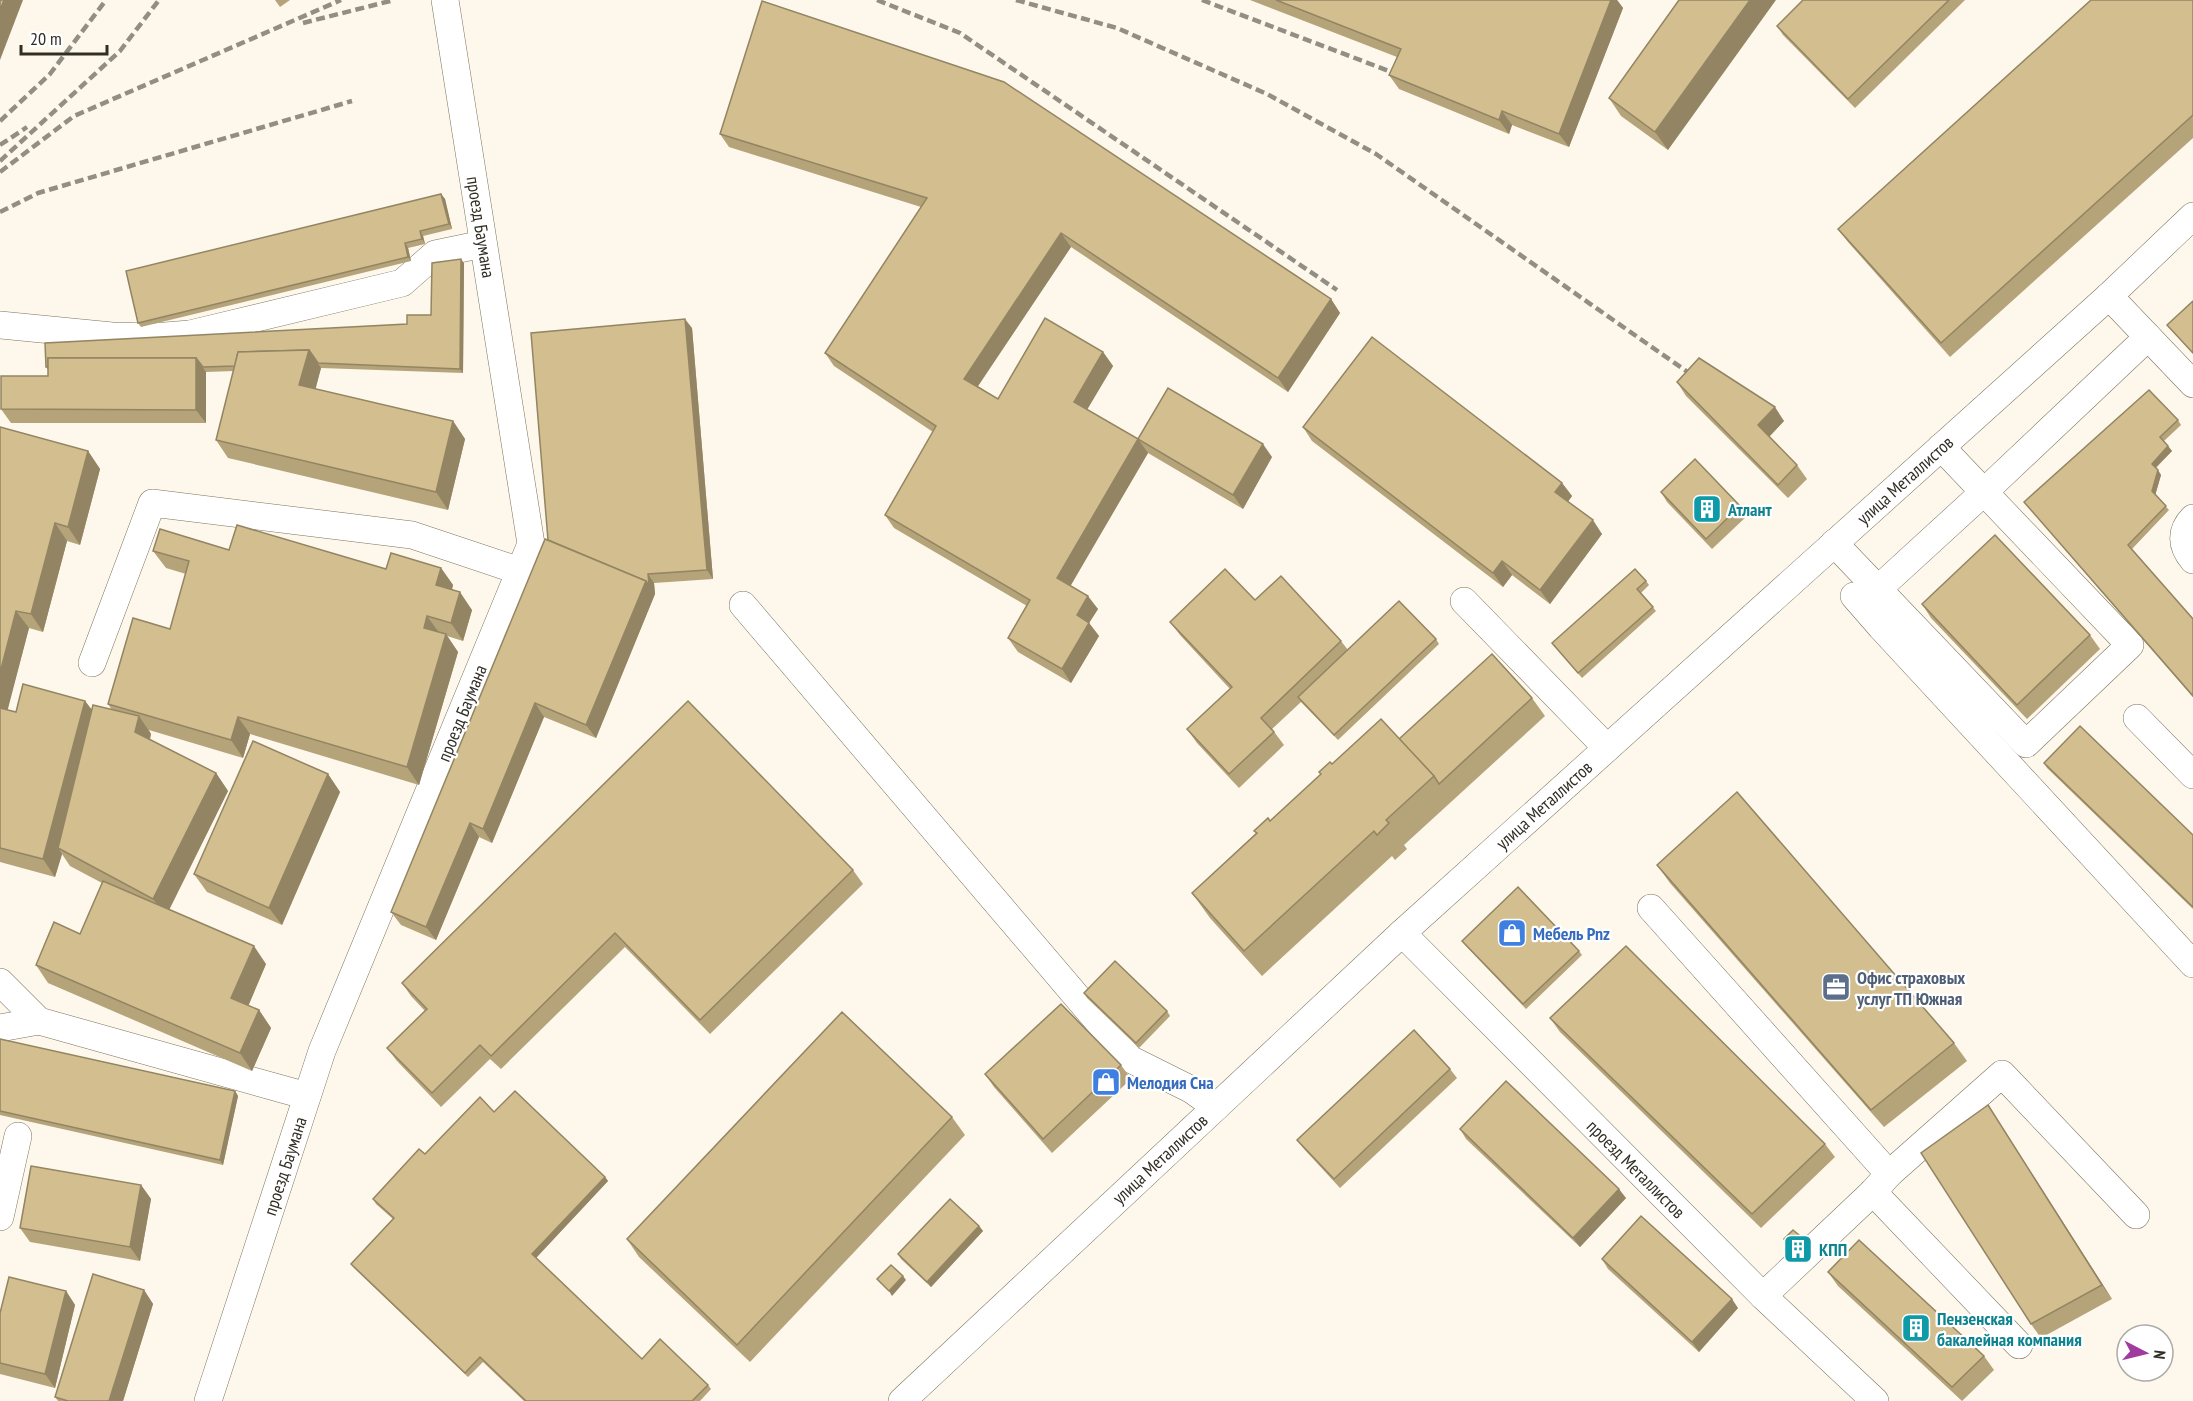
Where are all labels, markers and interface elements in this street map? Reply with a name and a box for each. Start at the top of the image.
scale bar [21,18,106,56]
text: 20 m [30,27,62,50]
street label: проезд Баумана [462,175,500,279]
street label: улица Металлистов [1852,431,1958,529]
building icon: Атлант [1691,493,1723,525]
place label: Атлант [1727,498,1772,521]
street label: проезд Баумана [432,661,492,765]
street label: улица Металлистов [1491,756,1597,854]
shop icon: Мебель Pnz [1496,917,1528,949]
place label: Мебель Pnz [1533,922,1610,945]
place label: Офис страховых услуг ТП Южная [1856,966,1965,1010]
office icon: Офис страховых услуг ТП Южная [1820,971,1852,1003]
shop icon: Мелодия Сна [1090,1066,1122,1098]
place label: Мелодия Сна [1127,1071,1214,1094]
street label: улица Металлистов [1108,1109,1212,1209]
street label: проезд Баумана [258,1114,312,1218]
street label: проезд Металлистов [1582,1115,1690,1223]
building icon: КПП [1782,1233,1814,1265]
place label: КПП [1819,1238,1847,1261]
place label: Пензенская бакалейная компания [1937,1307,2082,1351]
building icon: Пензенская бакалейная компания [1900,1312,1932,1344]
north arrow [2115,1323,2175,1383]
text: N [2149,1349,2170,1360]

